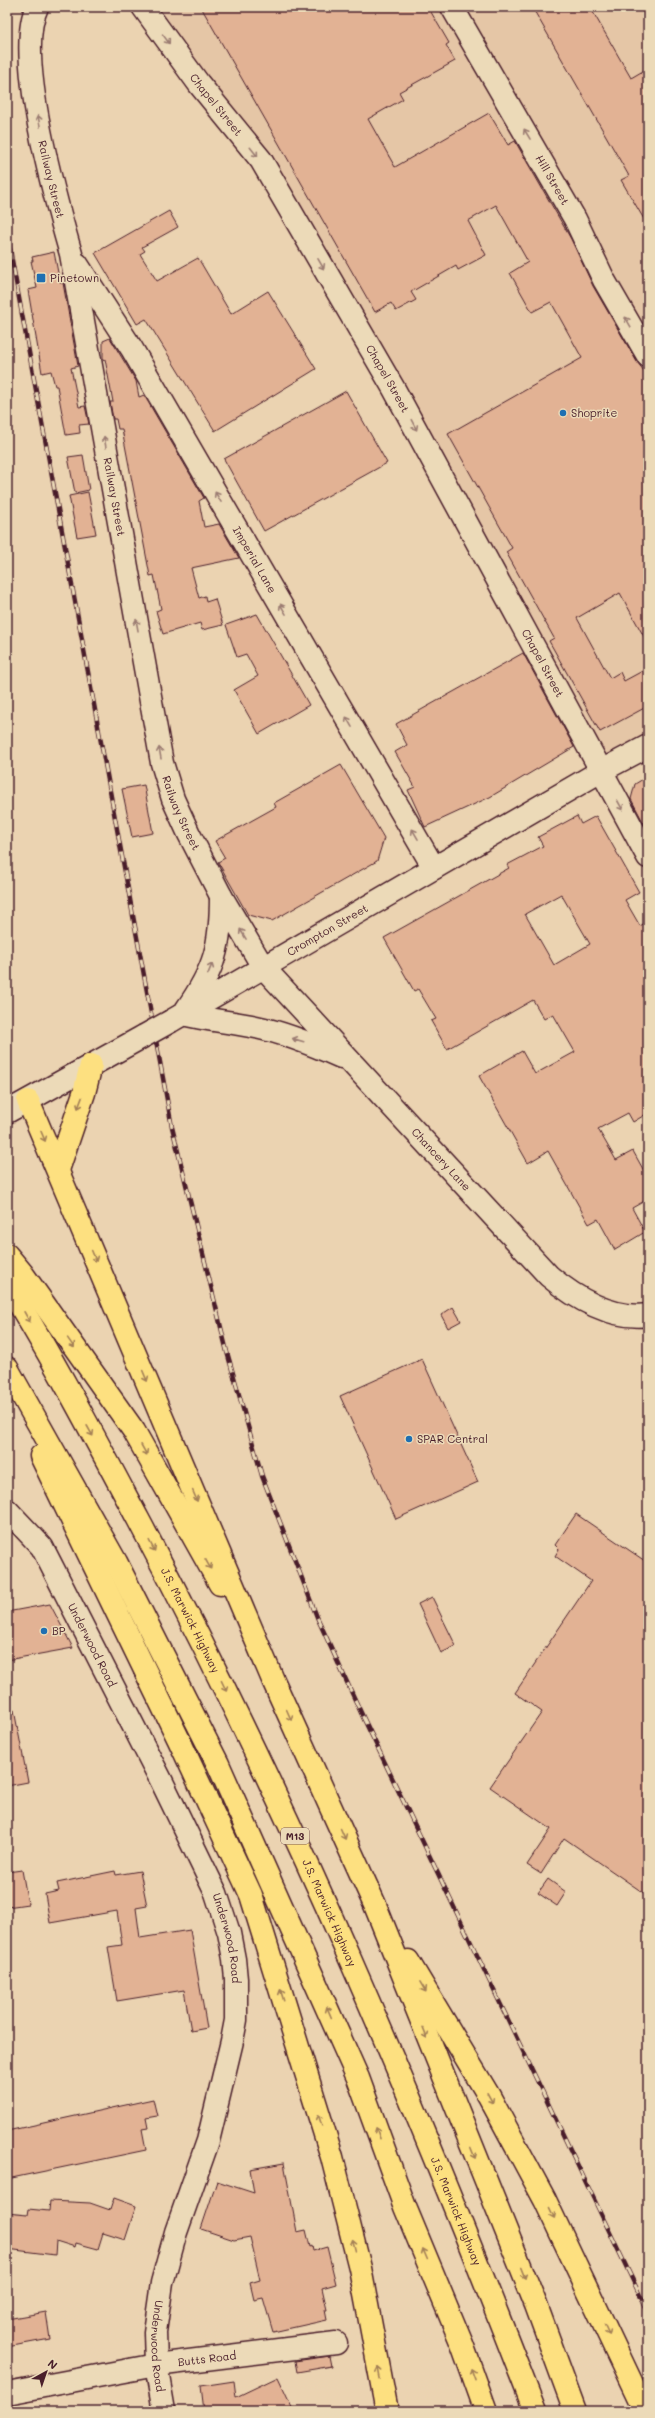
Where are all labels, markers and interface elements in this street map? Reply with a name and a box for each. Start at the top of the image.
one-way arrow [162,33,170,44]
street label: Chapel Street [187,70,246,139]
one-way arrow [35,115,43,128]
one-way arrow [522,128,530,140]
street label: Railway Street [35,139,69,220]
one-way arrow [250,147,259,158]
street label: Hill Street [532,152,573,208]
one-way arrow [318,258,326,270]
place label: Pinetown [50,270,99,285]
marker: Pinetown [35,272,47,284]
one-way arrow [624,316,632,328]
street label: Chapel Street [363,342,413,415]
place label: Shoprite [571,405,617,420]
marker: Shoprite [558,408,568,418]
one-way arrow [410,419,418,431]
one-way arrow [100,436,108,449]
street label: Railway Street [100,456,129,537]
one-way arrow [213,491,221,503]
street label: Imperial Lane [230,523,280,596]
one-way arrow [279,604,287,616]
one-way arrow [133,619,141,632]
street label: Chapel Street [519,626,568,700]
one-way arrow [345,716,353,728]
one-way arrow [156,747,164,760]
street label: Railway Street [159,774,204,853]
one-way arrow [616,799,624,811]
one-way arrow [410,828,418,840]
street label: Crompton Street [284,900,371,959]
one-way arrow [239,928,247,940]
one-way arrow [207,963,215,975]
one-way arrow [292,1036,305,1043]
one-way arrow [76,1096,84,1108]
street label: Chancery Lane [409,1124,474,1194]
one-way arrow [40,1130,48,1142]
one-way arrow [91,1250,98,1262]
one-way arrow [24,1311,32,1323]
one-way arrow [67,1337,75,1348]
one-way arrow [141,1369,149,1381]
one-way arrow [87,1425,94,1437]
place label: SPAR Central [417,1431,488,1446]
marker: SPAR Central [404,1434,414,1444]
one-way arrow [141,1444,149,1456]
one-way arrow [192,1489,200,1501]
one-way arrow [148,1540,156,1552]
one-way arrow [205,1558,212,1570]
street label: J.S. Marwick Highway [158,1565,224,1675]
street label: Underwood Road [65,1600,120,1689]
place label: BP [52,1623,66,1638]
marker: BP [39,1626,49,1636]
one-way arrow [221,1680,228,1692]
one-way arrow [286,1709,293,1721]
road number: M13 [281,1828,309,1844]
one-way arrow [339,1828,347,1840]
street label: J.S. Marwick Highway [299,1856,360,1969]
street label: Underwood Road [210,1891,244,1983]
one-way arrow [420,1981,428,1993]
one-way arrow [278,1989,285,2002]
one-way arrow [325,2006,333,2018]
one-way arrow [422,2026,429,2038]
one-way arrow [487,2092,494,2104]
one-way arrow [316,2113,323,2126]
one-way arrow [374,2126,381,2139]
one-way arrow [470,2147,478,2159]
street label: J.S. Marwick Highway [428,2154,485,2268]
one-way arrow [549,2207,556,2219]
one-way arrow [350,2239,357,2252]
one-way arrow [420,2248,428,2260]
one-way arrow [520,2267,527,2279]
street label: Underwood Road [148,2299,169,2393]
one-way arrow [604,2324,611,2336]
street label: Butts Road [177,2347,237,2369]
north arrow [26,2352,66,2392]
text: N [45,2356,61,2372]
one-way arrow [375,2367,383,2380]
one-way arrow [469,2369,477,2381]

